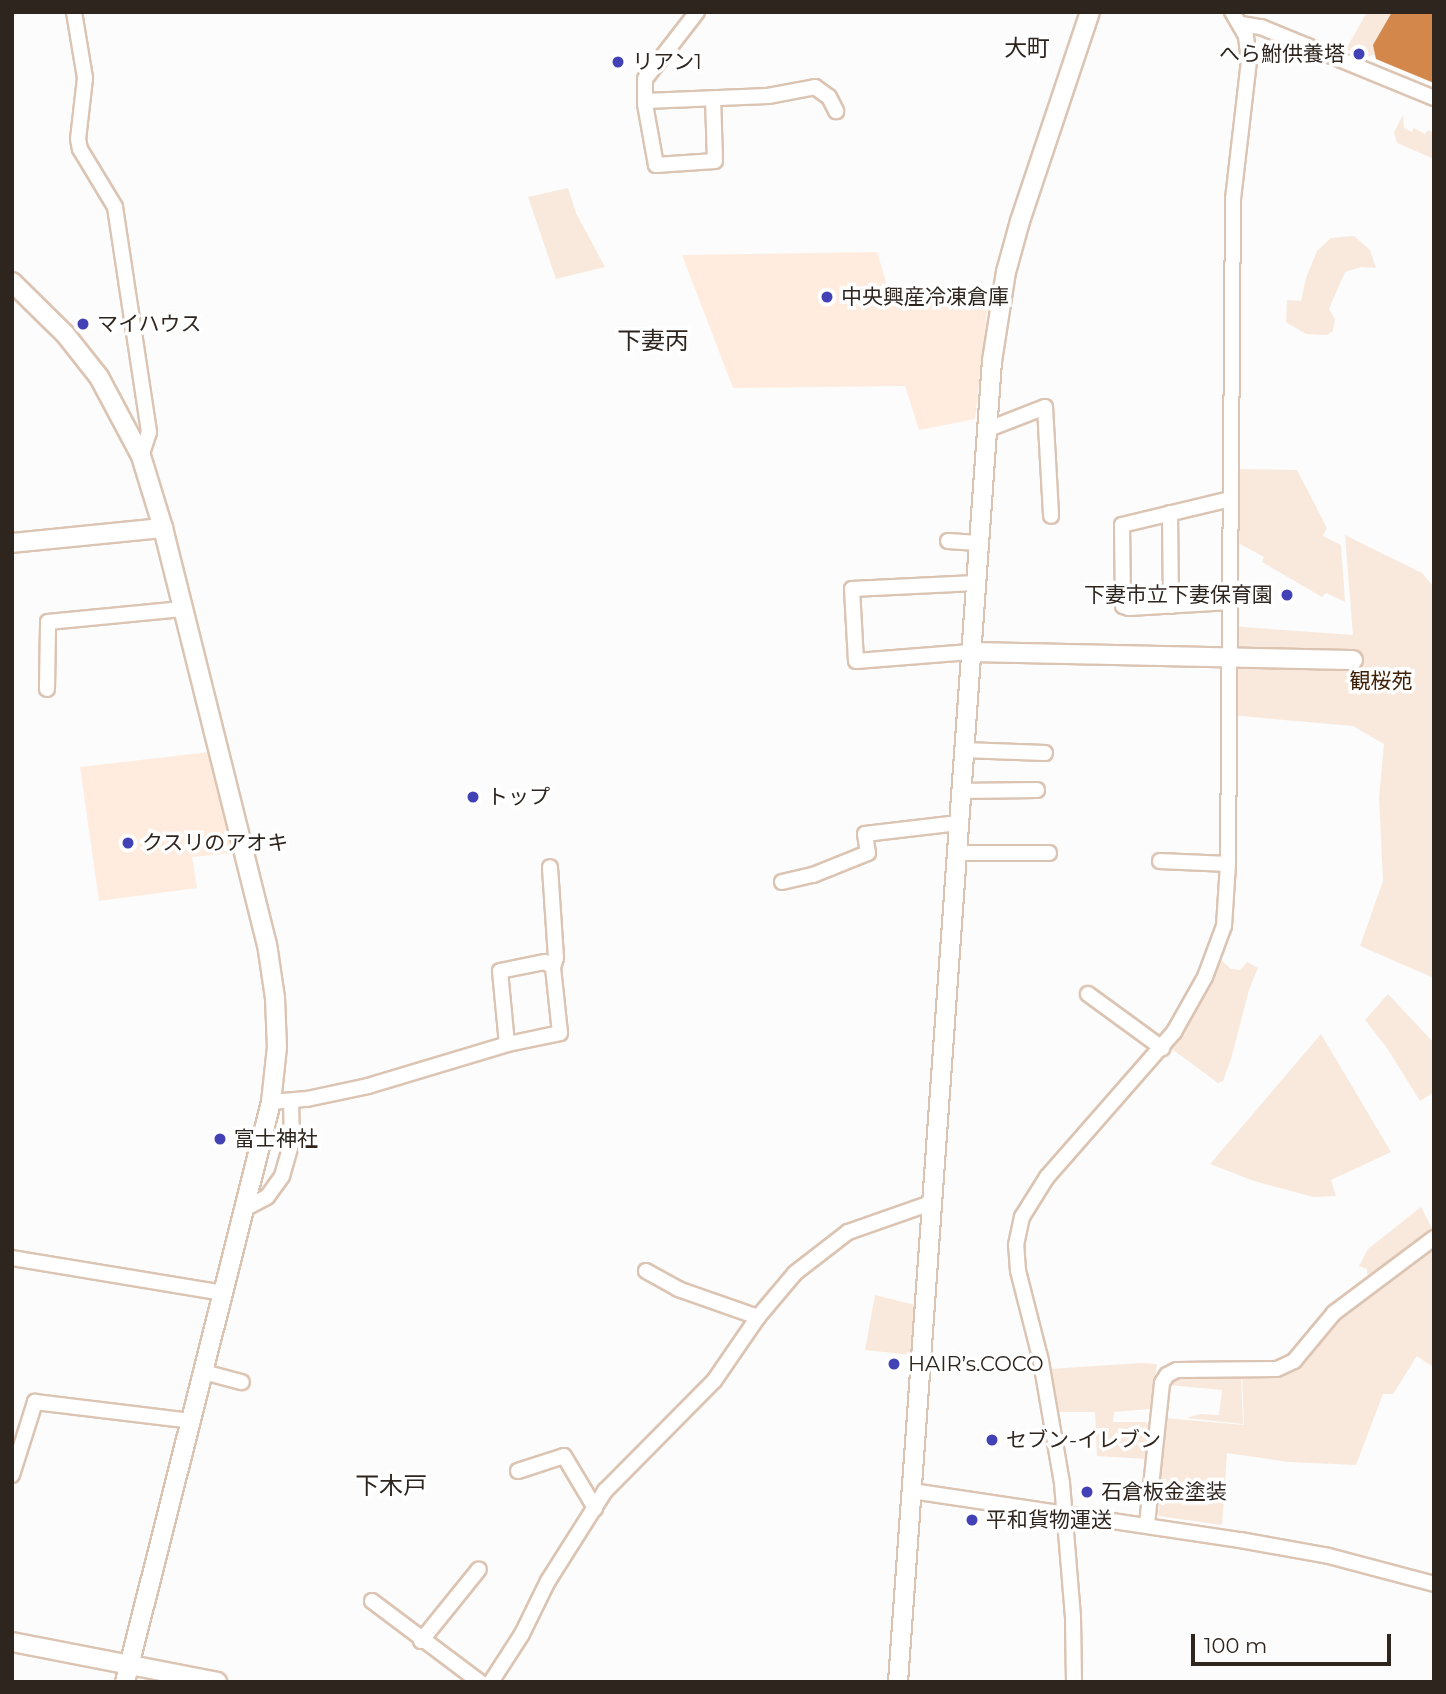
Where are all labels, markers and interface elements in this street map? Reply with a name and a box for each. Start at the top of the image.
district label: 大町 [1004,34,1050,62]
place label: へら鮒供養塔 [1219,41,1345,67]
marker: へら鮒供養塔 [1351,46,1367,62]
place label: リアン1 [632,49,703,75]
marker: リアン1 [610,54,626,70]
place label: 中央興産冷凍倉庫 [841,284,1009,310]
marker: 中央興産冷凍倉庫 [819,289,835,305]
place label: マイハウス [97,311,202,337]
marker: マイハウス [75,316,91,332]
district label: 下妻丙 [617,327,689,355]
place label: 下妻市立下妻保育園 [1084,582,1273,608]
marker: 下妻市立下妻保育園 [1279,587,1295,603]
park label: 観桜苑 [1350,668,1412,694]
place label: トップ [487,784,550,810]
marker: トップ [465,789,481,805]
place label: クスリのアオキ [142,830,289,856]
marker: クスリのアオキ [120,835,136,851]
place label: 富士神社 [234,1126,318,1152]
marker: 富士神社 [212,1131,228,1147]
place label: HAIR’s.COCO [908,1351,1044,1377]
marker: HAIR’s.COCO [886,1356,902,1372]
place label: セブン-イレブン [1006,1427,1161,1453]
marker: セブン-イレブン [984,1432,1000,1448]
district label: 下木戸 [355,1472,427,1500]
place label: 石倉板金塗装 [1101,1479,1227,1505]
marker: 石倉板金塗装 [1079,1484,1095,1500]
place label: 平和貨物運送 [986,1507,1112,1533]
marker: 平和貨物運送 [964,1512,980,1528]
scale bar [1194,1620,1394,1664]
text: 100 m [1204,1633,1267,1658]

